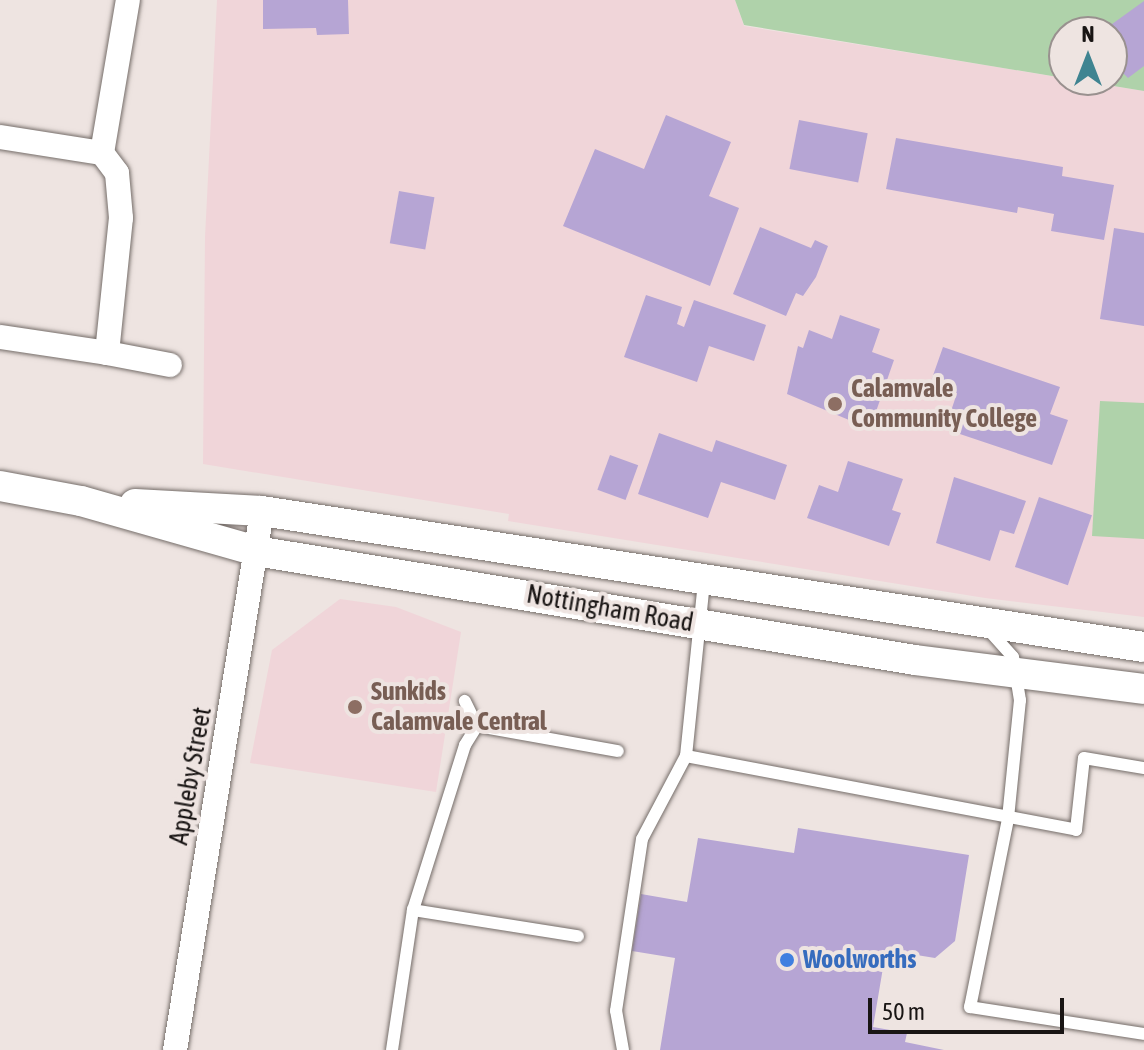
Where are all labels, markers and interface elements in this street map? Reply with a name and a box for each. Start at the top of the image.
north arrow [1048,16,1128,96]
text: N [1082,21,1094,47]
place label: Calamvale Community College [851,373,1037,434]
marker: Calamvale Community College [826,395,844,413]
street label: Nottingham Road [524,579,696,639]
place label: Sunkids Calamvale Central [371,676,547,738]
marker: Sunkids Calamvale Central [346,698,364,716]
street label: Appleby Street [164,705,218,847]
place label: Woolworths [803,944,916,976]
marker: Woolworths [778,951,796,969]
scale bar [872,982,1068,1032]
text: 50 m [882,998,925,1025]

